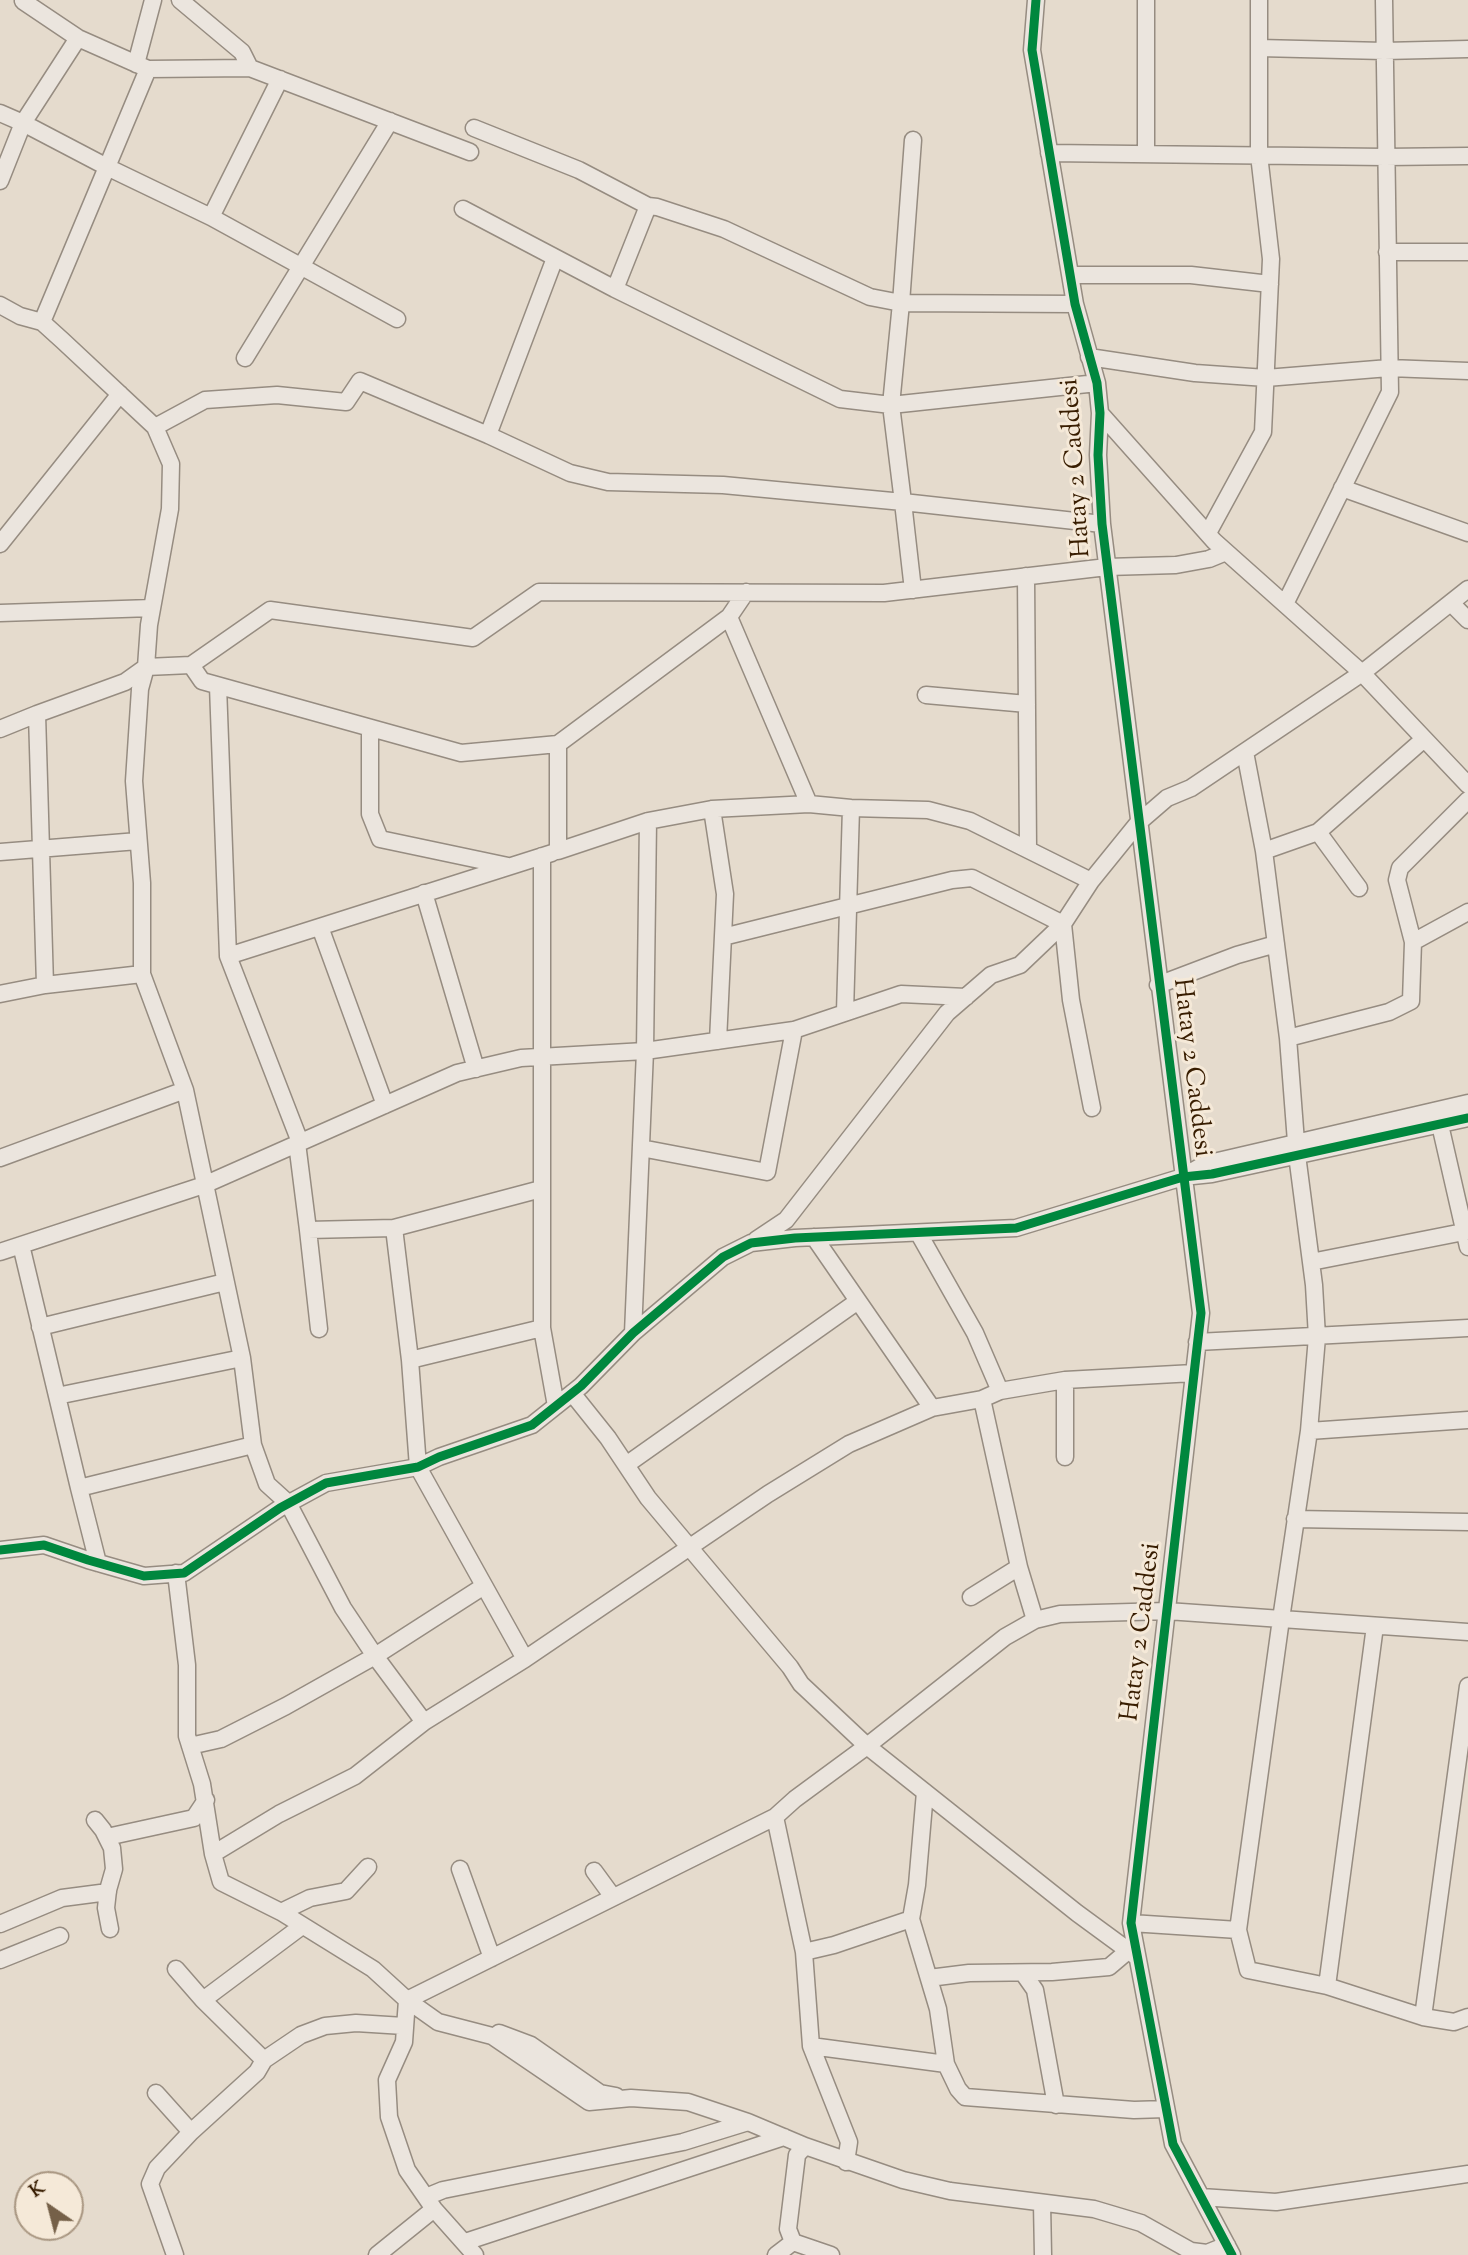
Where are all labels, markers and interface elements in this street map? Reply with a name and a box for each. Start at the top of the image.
street label: Hatay 2 Caddesi [1056,377,1100,559]
street label: Hatay 2 Caddesi [1164,977,1216,1159]
street label: Hatay 2 Caddesi [1117,1541,1169,1723]
north arrow [14,2171,84,2241]
text: K [24,2175,51,2205]

